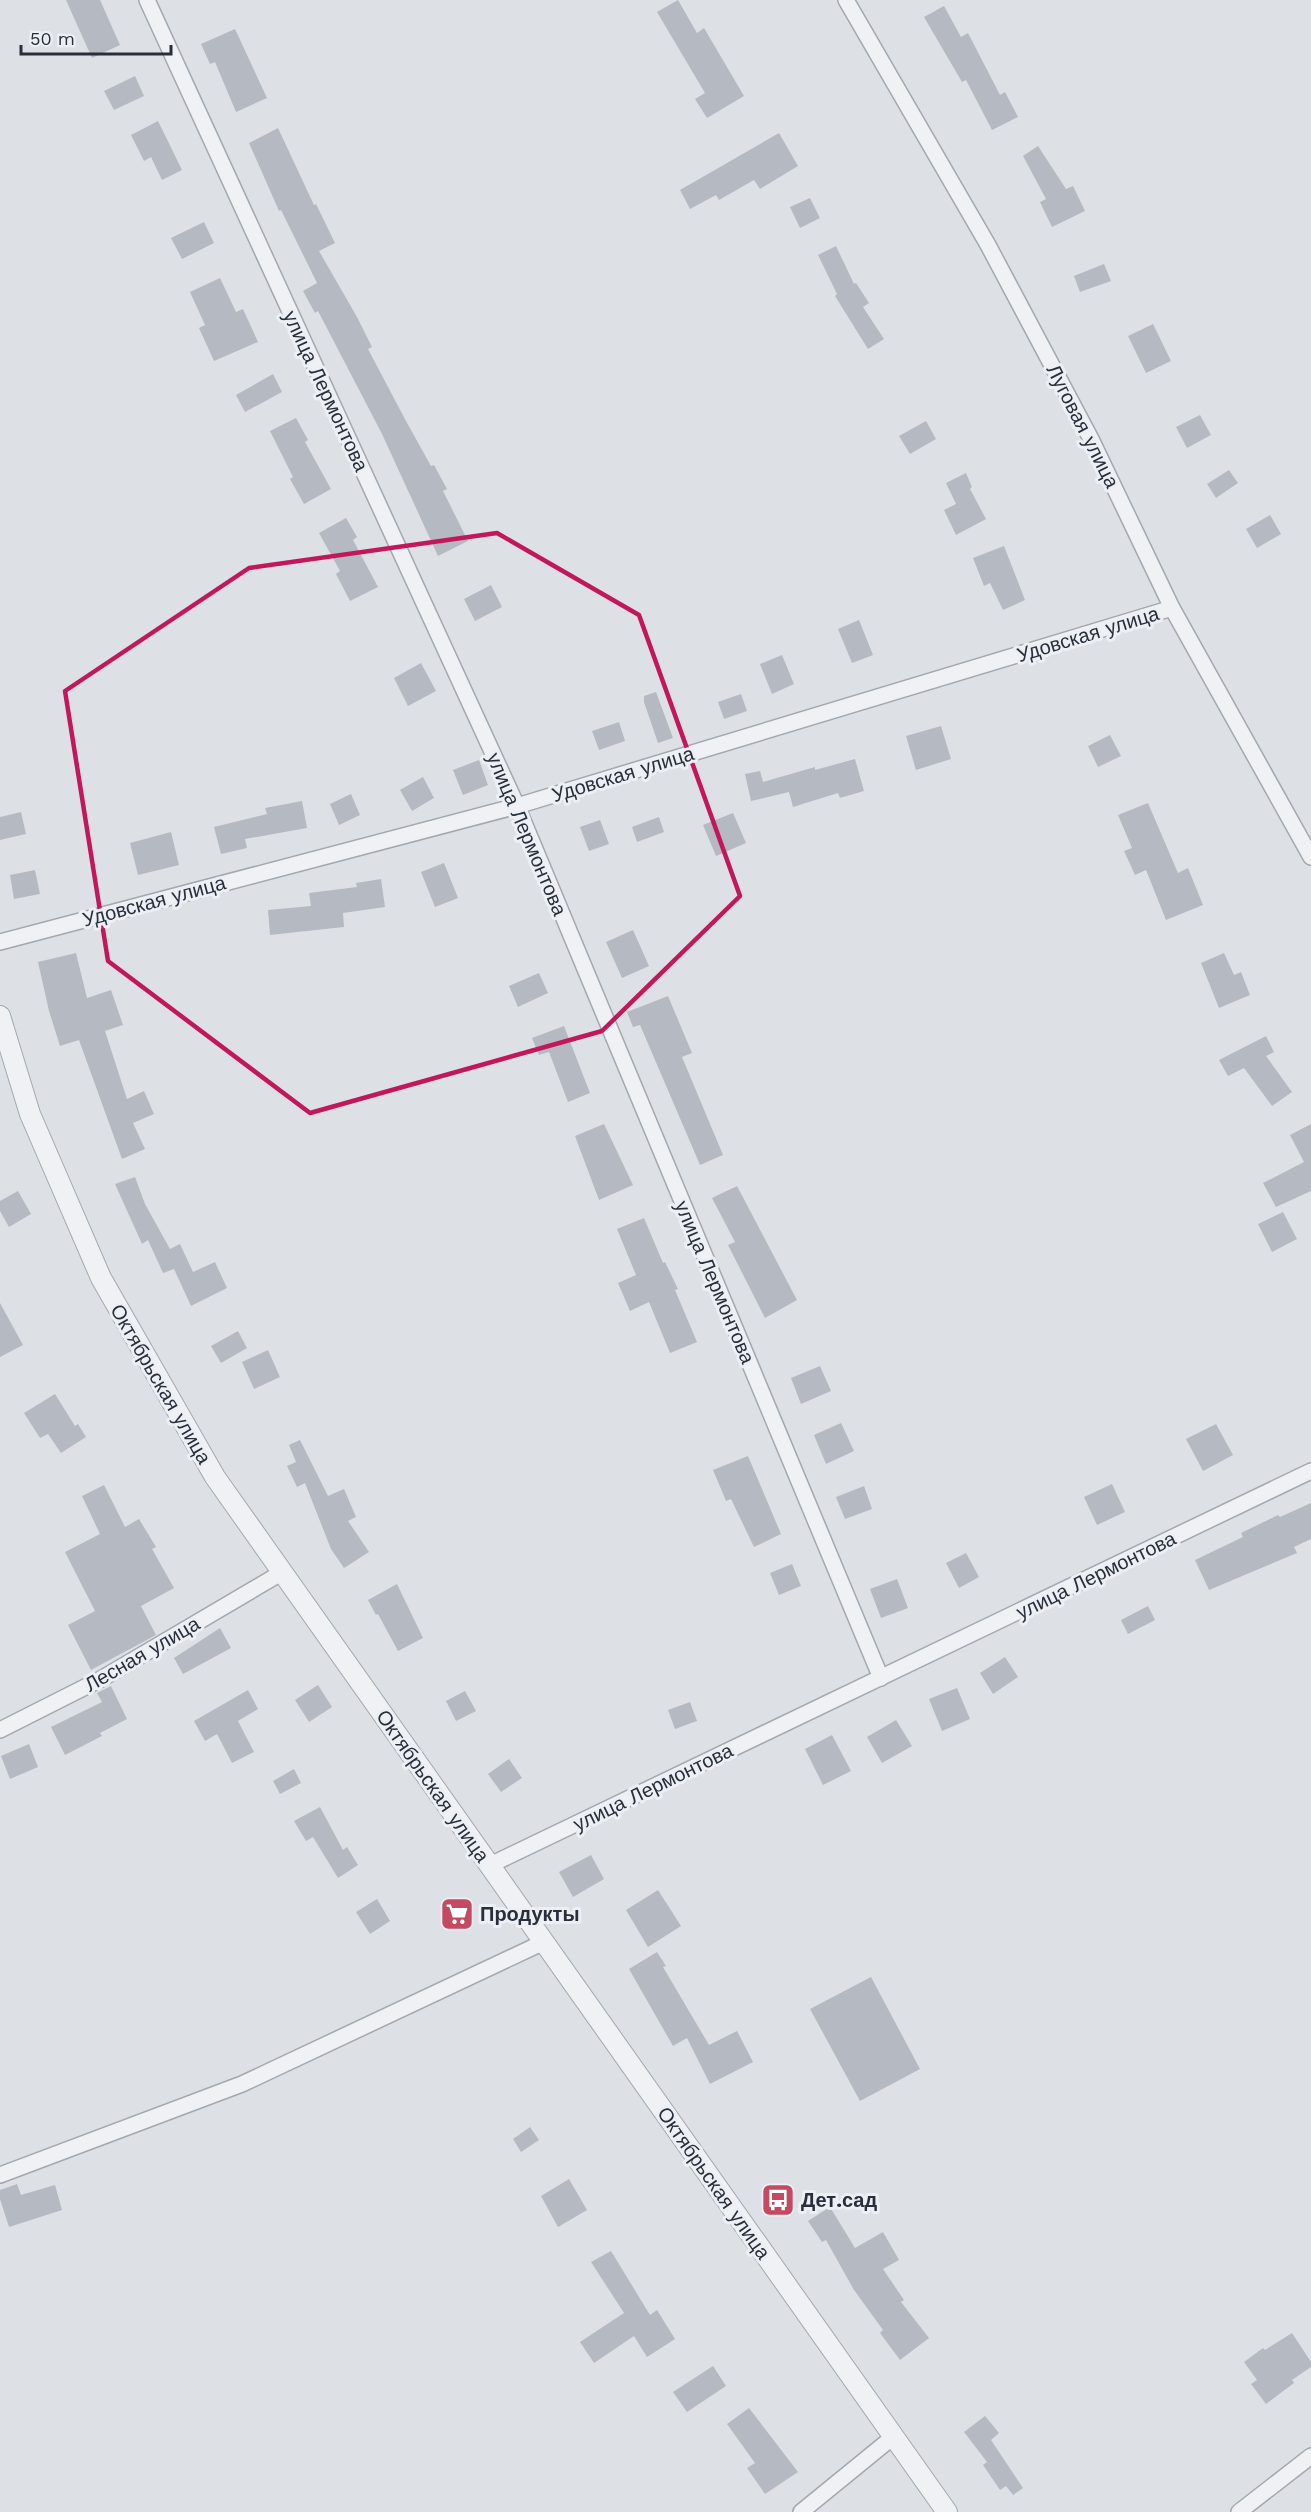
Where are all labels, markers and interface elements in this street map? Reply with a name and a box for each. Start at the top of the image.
scale bar [21,18,171,56]
text: 50 m [30,28,75,49]
street label: улица Лермонтова [278,307,374,476]
street label: Луговая улица [1042,360,1125,493]
street label: Удовская улица [1014,601,1163,667]
street label: Удовская улица [549,741,698,807]
street label: улица Лермонтова [482,749,573,920]
street label: Удовская улица [80,870,229,932]
street label: улица Лермонтова [670,1197,761,1368]
street label: Октябрьская улица [105,1300,217,1469]
street label: улица Лермонтова [1012,1526,1181,1624]
street label: Лесная улица [80,1611,205,1697]
street label: Октябрьская улица [371,1705,495,1868]
street label: улица Лермонтова [569,1738,738,1836]
supermarket icon: Продукты [439,1896,475,1932]
place label: Продукты [480,1902,580,1926]
street label: Октябрьская улица [652,2102,776,2265]
bus stop icon: Дет.сад [760,2182,796,2218]
place label: Дет.сад [801,2188,877,2212]

